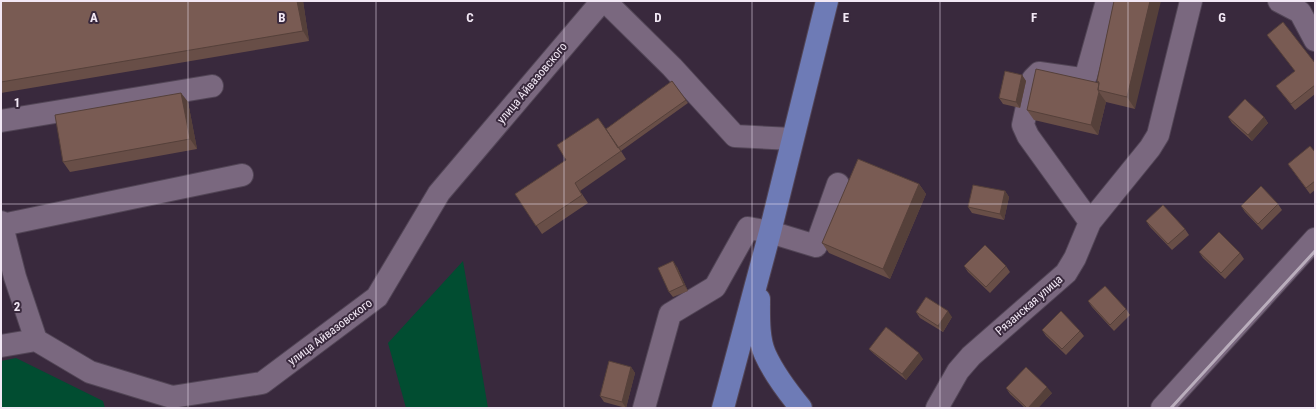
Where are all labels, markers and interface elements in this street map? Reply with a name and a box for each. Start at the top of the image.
text: A [90,10,98,25]
text: B [278,10,286,25]
text: C [466,10,474,25]
text: D [654,10,662,25]
text: E [843,10,850,25]
text: F [1031,10,1037,25]
text: G [1218,10,1226,25]
street label: улица Айвазовского [494,40,570,126]
text: 1 [14,95,20,110]
street label: Рязанская улица [993,272,1066,338]
street label: улица Айвазовского [285,296,375,368]
text: 2 [14,299,21,314]

